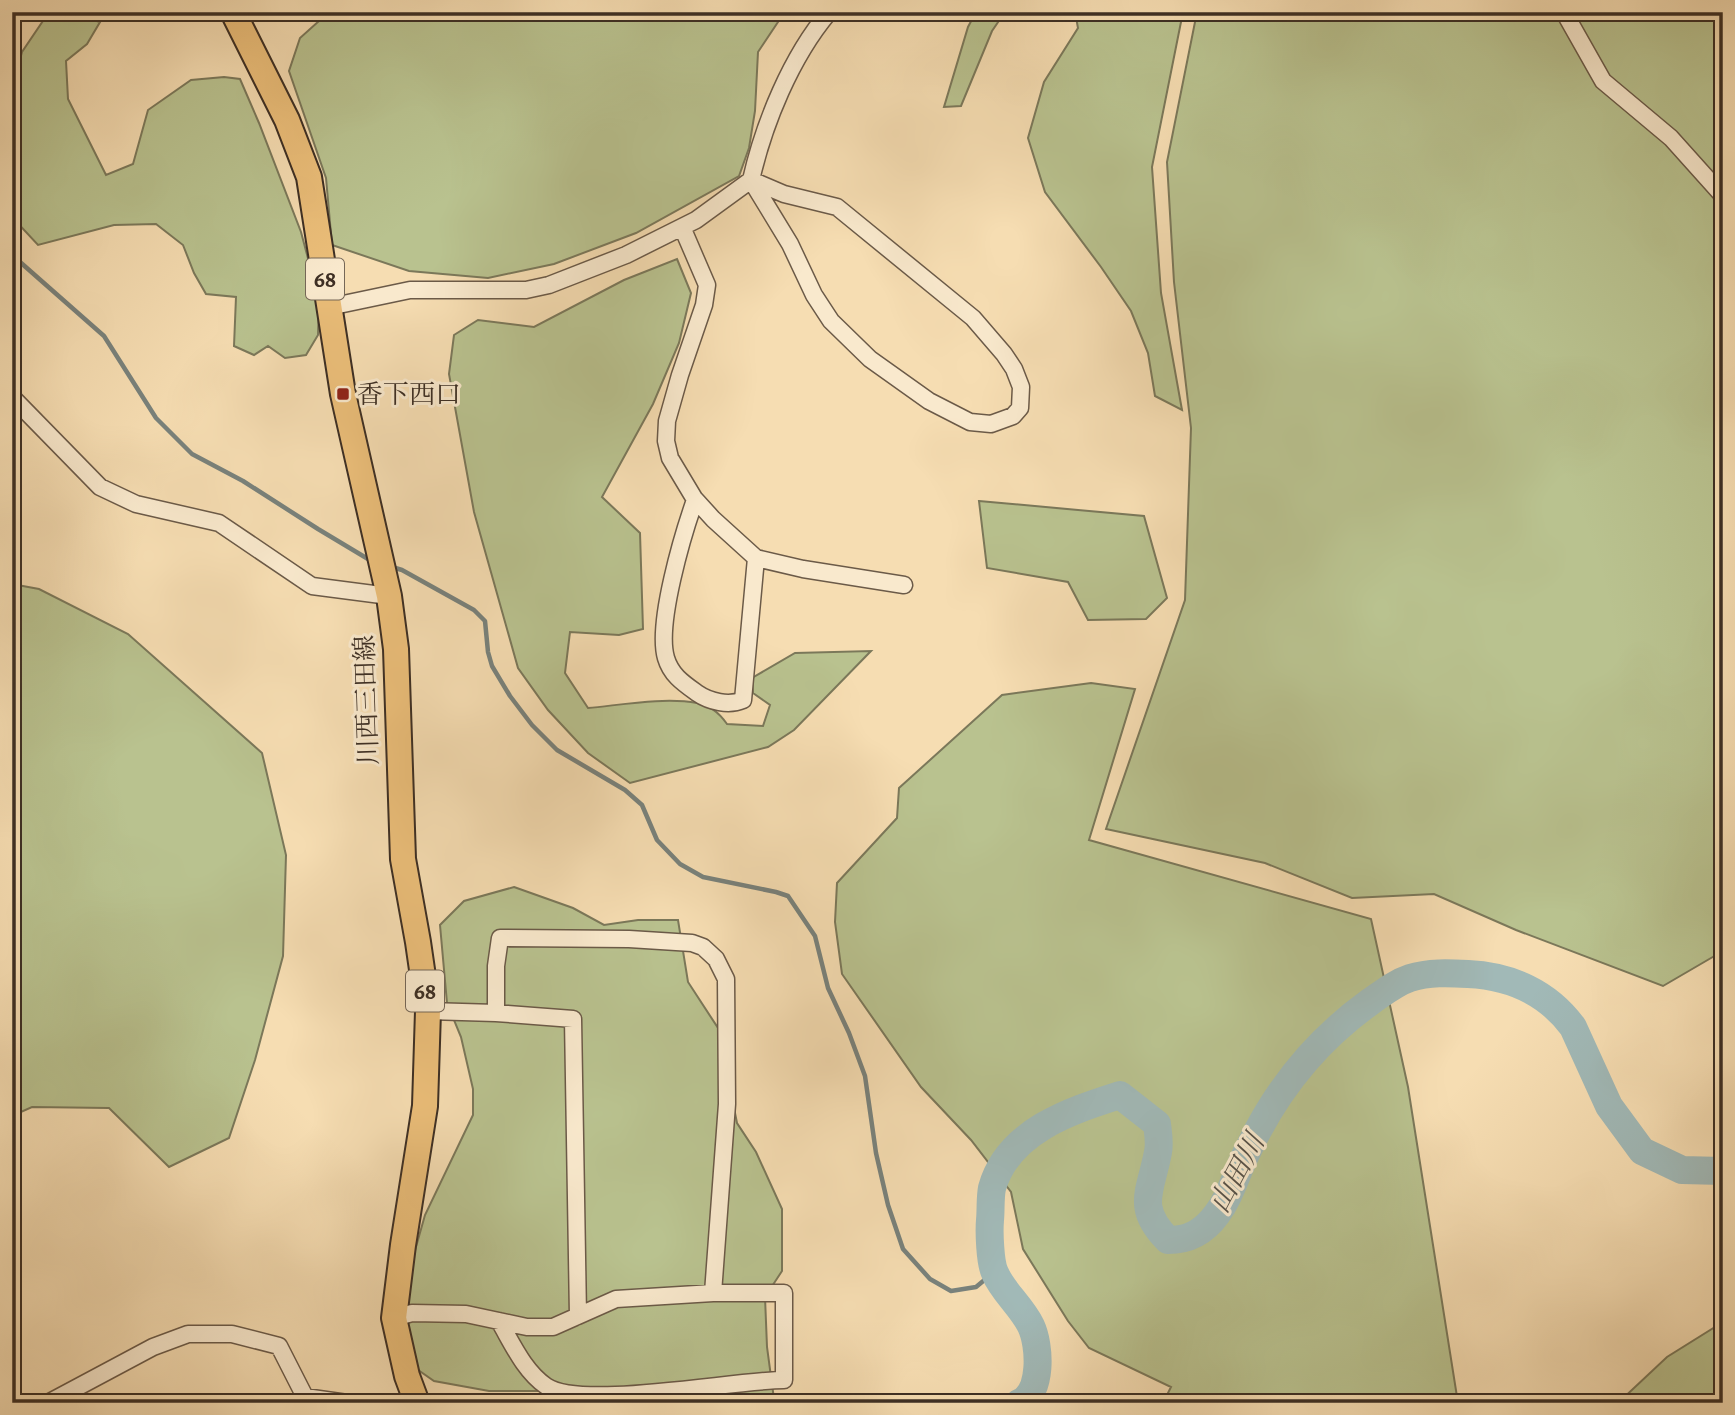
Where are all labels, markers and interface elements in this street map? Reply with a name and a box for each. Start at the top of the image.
road number: 68 [306,258,344,300]
place label: 香下西口 [357,377,461,412]
marker: 香下西口 [335,386,351,402]
street label: 川西三田線 [347,634,386,766]
road number: 68 [406,971,444,1012]
water label: 山田川 [1200,1125,1275,1219]

